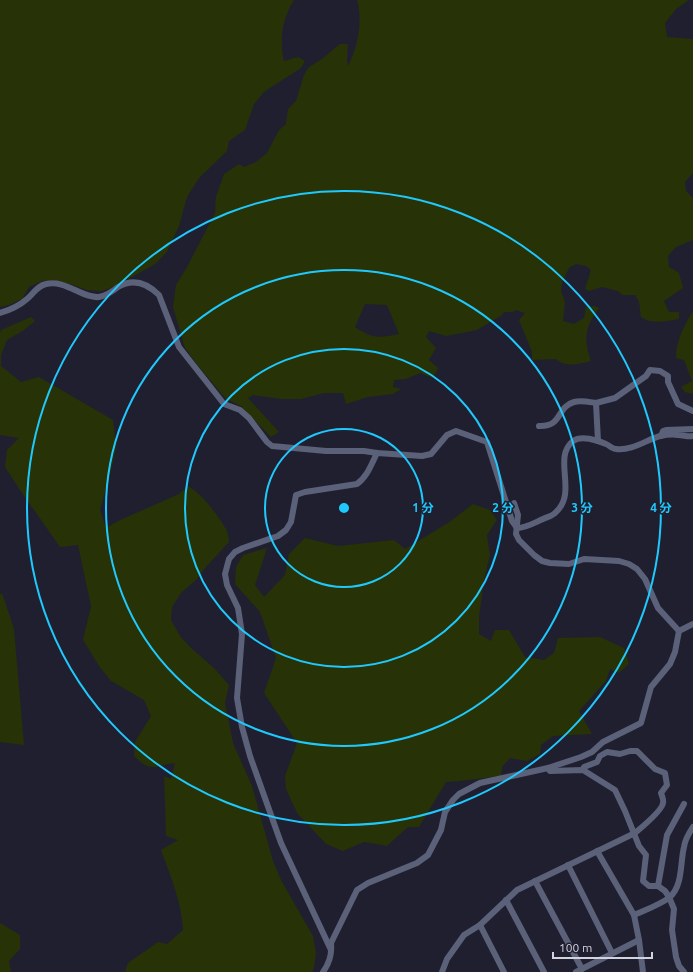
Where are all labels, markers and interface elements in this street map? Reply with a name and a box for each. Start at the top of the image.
centre of rings [337,501,351,515]
text: 1 分 [412,501,434,514]
text: 2 分 [492,501,514,514]
text: 3 分 [571,501,593,514]
text: 4 分 [650,501,672,514]
scale bar [553,934,652,960]
text: 100 m [559,941,592,954]

